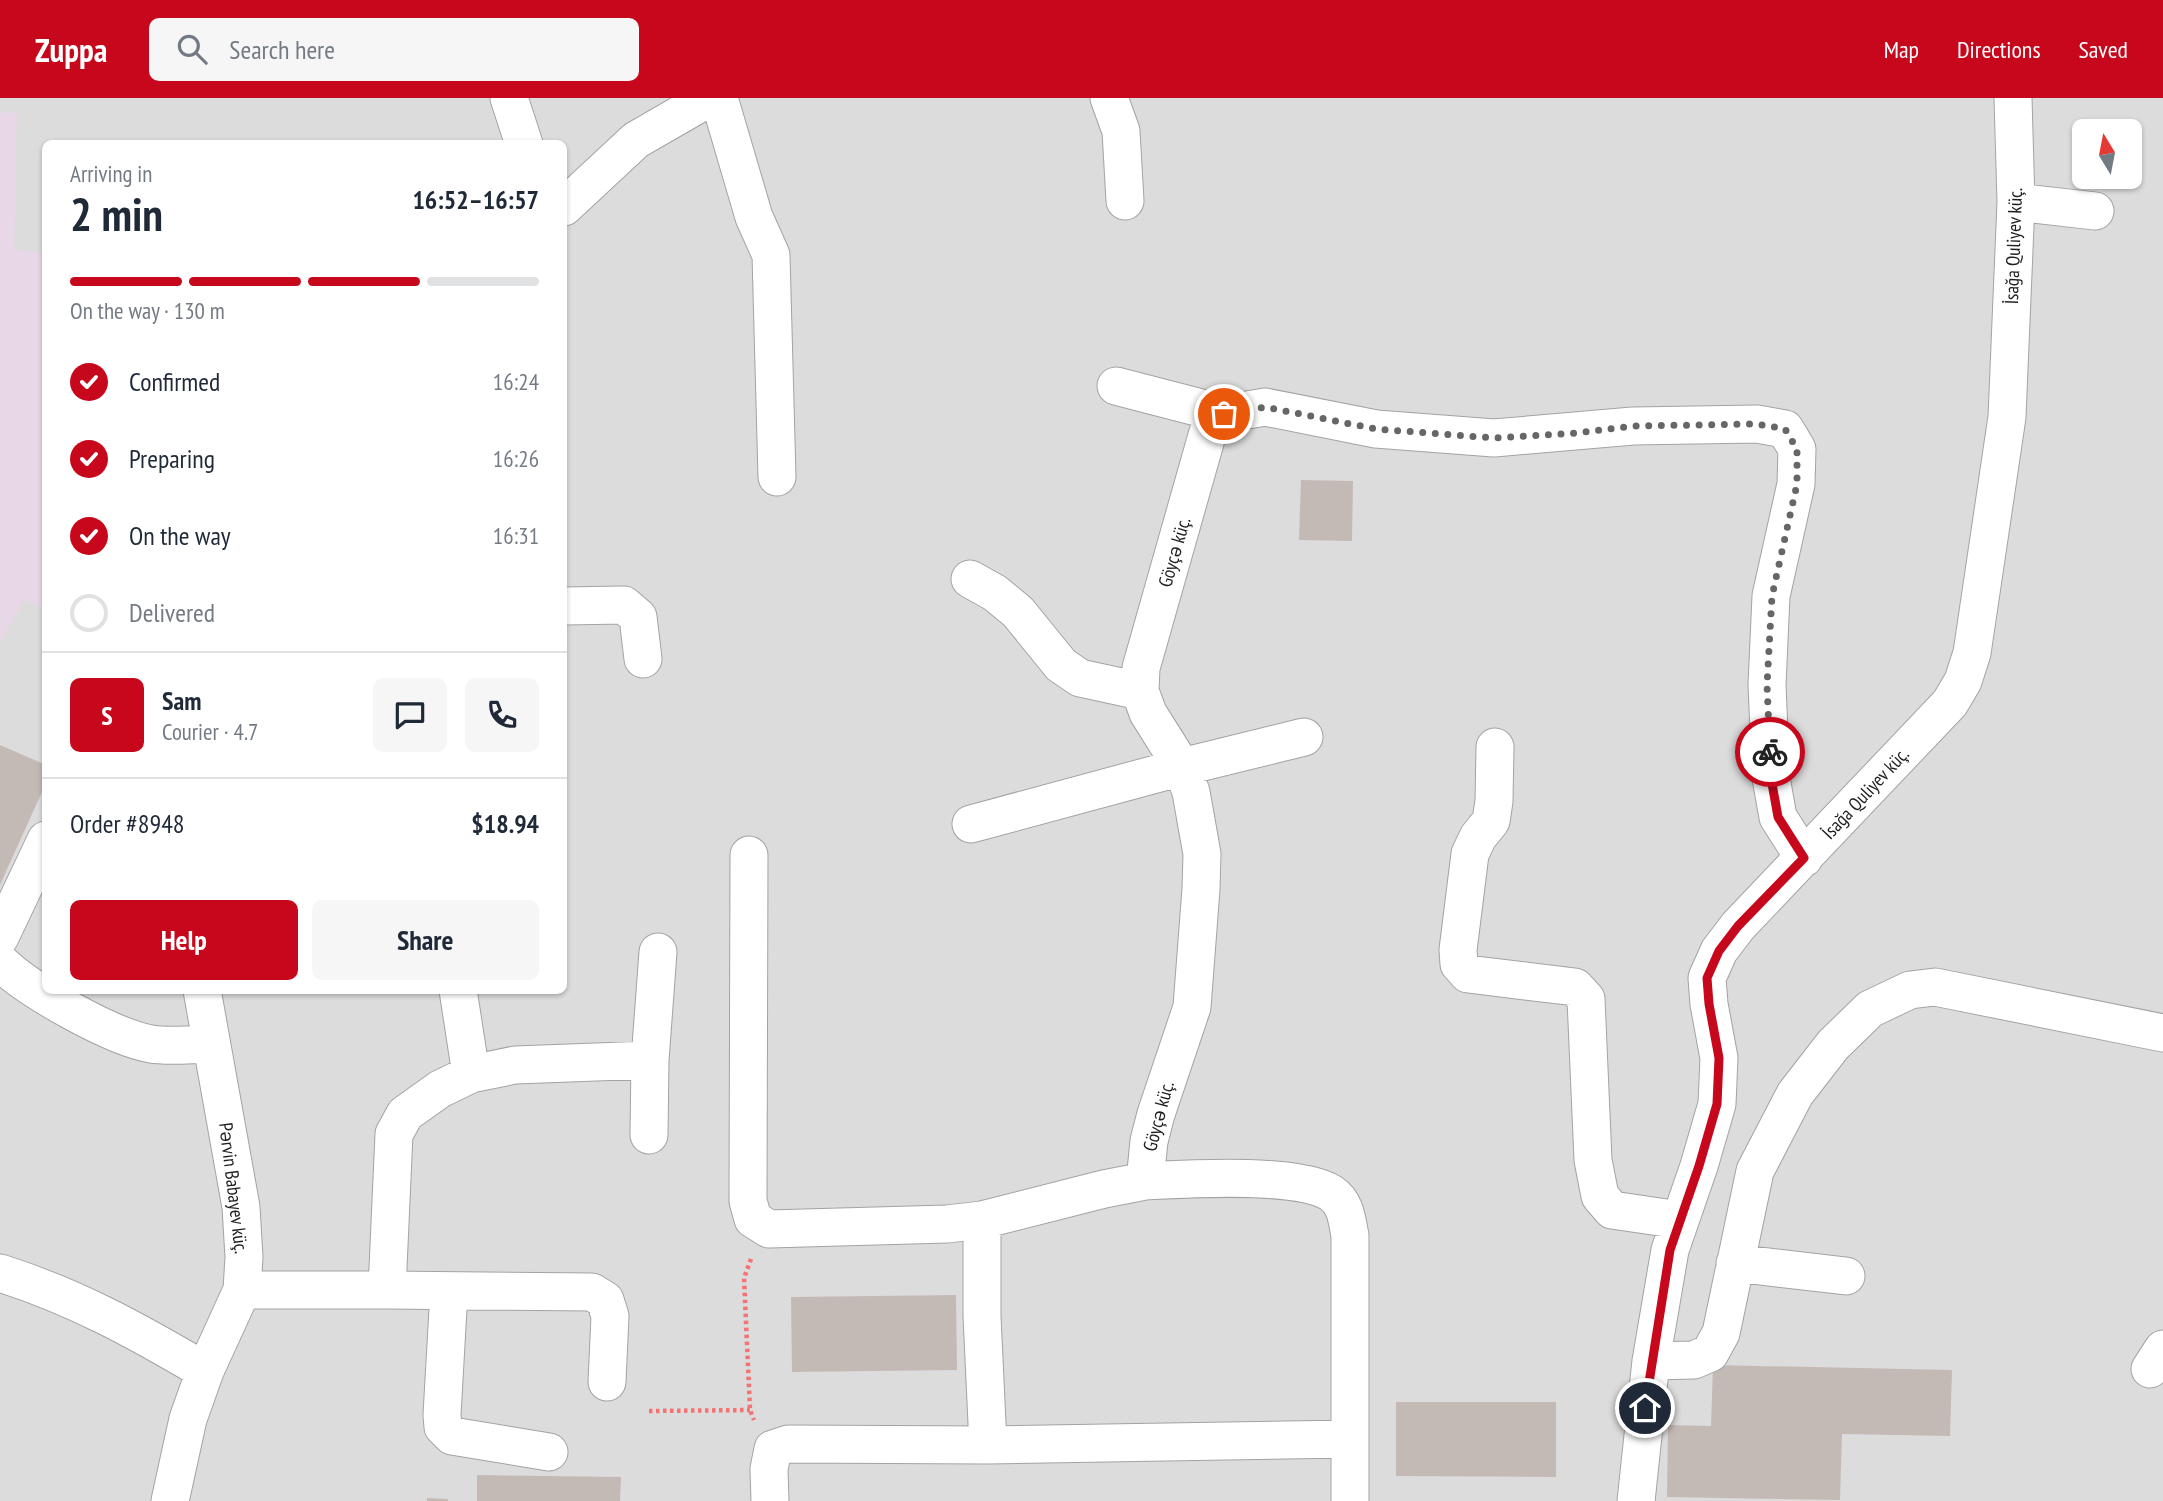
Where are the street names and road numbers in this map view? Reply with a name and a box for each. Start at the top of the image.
street label: İsağa Quliyev küç. [1999,187,2027,305]
street label: Göyçə küç. [1153,514,1195,590]
street label: İsağa Quliyev küç. [1816,742,1914,844]
street label: Göyçə küç. [1137,1078,1179,1154]
street label: Pərvin Babayev küç. [214,1121,254,1255]

